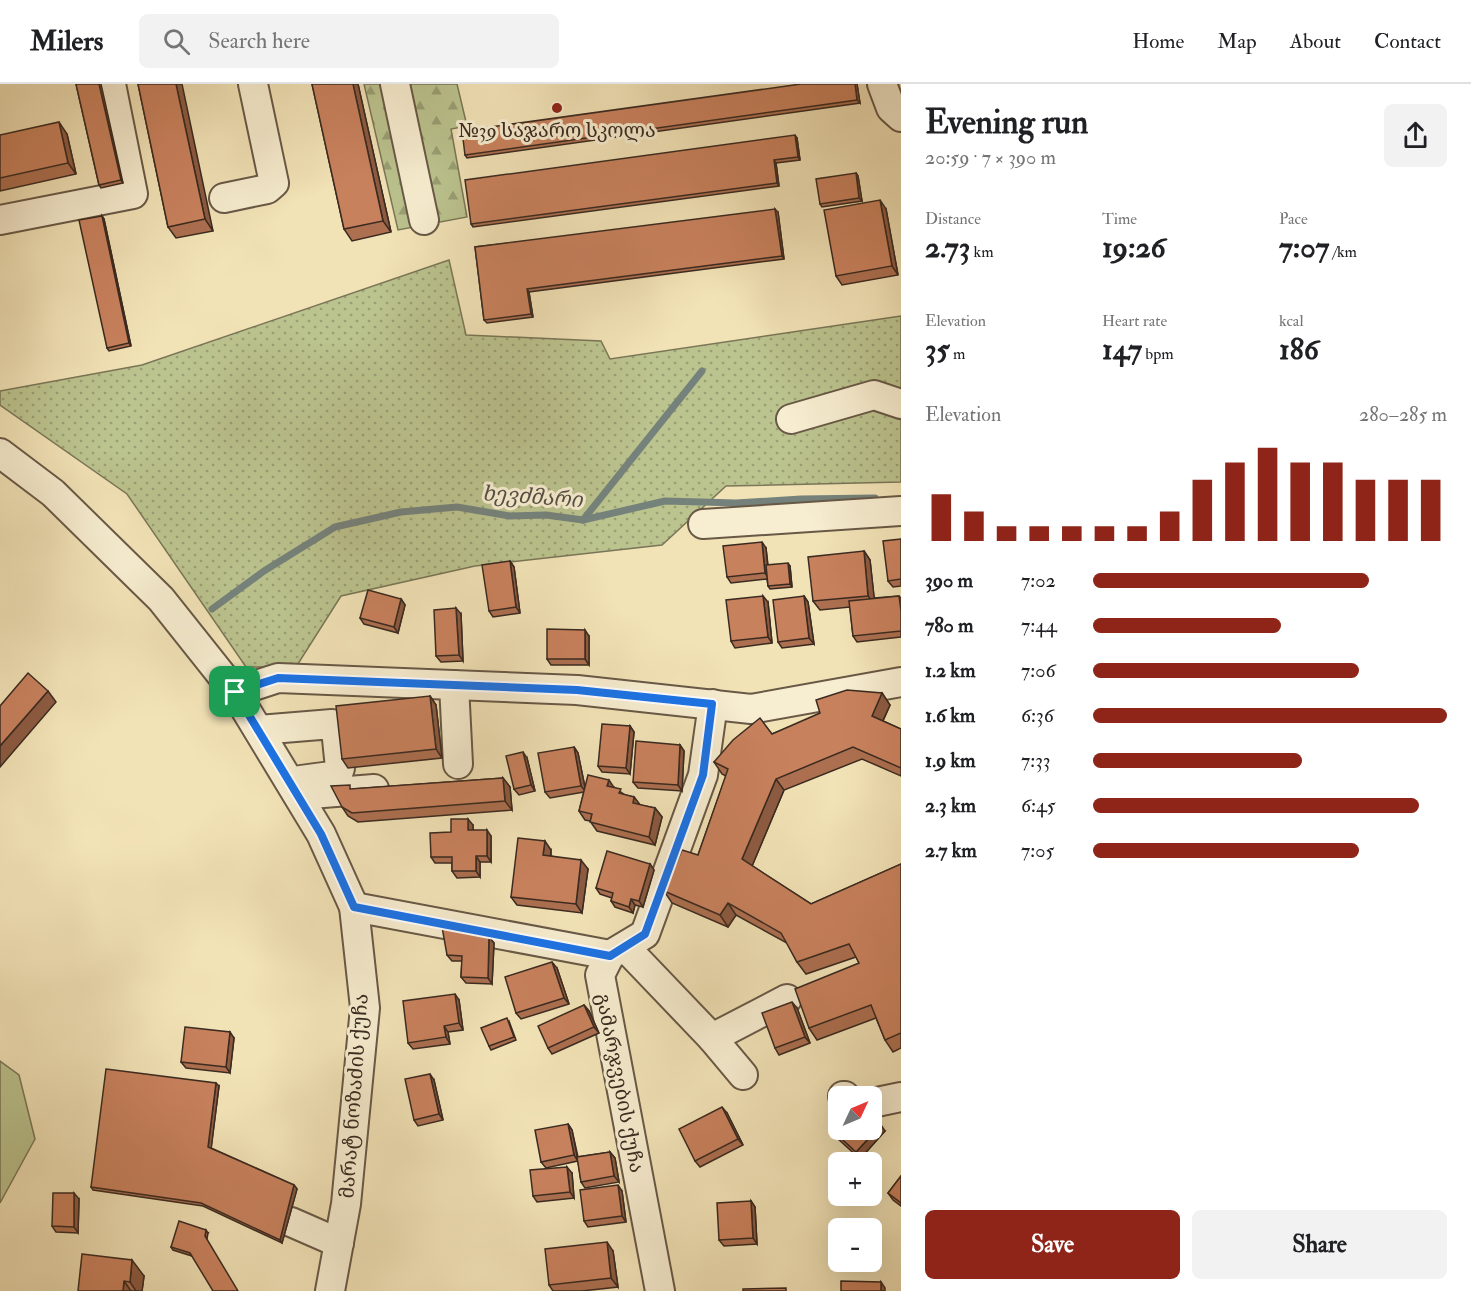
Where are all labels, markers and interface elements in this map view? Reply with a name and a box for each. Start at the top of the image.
search box [139,14,559,68]
text: Milers [30,24,103,59]
icon: search [160,25,193,58]
text: Search here [208,27,310,55]
text: Home [1132,28,1184,55]
text: Map [1217,28,1257,55]
text: About [1290,28,1341,55]
text: Contact [1374,28,1441,55]
marker: №39 საჯარო სკოლა [550,101,564,115]
text: Evening run [925,102,1088,143]
button: share [1384,104,1447,167]
place label: №39 საჯარო სკოლა [458,118,656,143]
text: 20:59 · 7 × 390 m [925,145,1056,170]
text: Distance [925,209,981,229]
text: Time [1102,209,1137,229]
text: Pace [1279,209,1308,229]
text: 2.73 [925,229,970,266]
text: 19:26 [1102,229,1166,266]
text: 7:07 [1279,229,1329,266]
text: km [970,242,994,262]
text: /km [1329,242,1357,262]
text: Elevation [925,311,986,331]
text: Heart rate [1102,311,1167,331]
text: kcal [1279,311,1304,331]
text: 35 [925,331,950,368]
text: 147 [1102,331,1142,368]
text: 186 [1279,331,1319,368]
text: m [950,344,965,364]
text: bpm [1142,344,1174,364]
text: Elevation [925,402,1001,427]
text: 280–285 m [1359,402,1447,427]
water label: ხევძმარი [481,480,584,514]
text: 390 m [925,568,973,593]
text: 7:02 [1021,568,1056,593]
text: 780 m [925,613,974,638]
text: 7:44 [1021,613,1057,638]
text: 1.2 km [925,658,975,683]
text: 7:06 [1021,658,1055,683]
pin [209,666,260,717]
icon: arrive [218,675,251,708]
text: 1.6 km [925,703,975,728]
text: 6:36 [1021,703,1054,728]
text: 1.9 km [925,748,976,773]
text: 7:33 [1021,748,1050,773]
text: 2.3 km [925,793,976,818]
text: 6:45 [1021,793,1056,818]
text: 2.7 km [925,838,977,863]
text: 7:05 [1021,838,1054,863]
street label: გამარჯვების ქუჩა [590,991,650,1175]
street label: მარატ ნოზაძის ქუჩა [334,993,374,1199]
north arrow [828,1086,882,1140]
map controls [828,1086,882,1272]
button: + [828,1152,882,1206]
button: Save [925,1210,1180,1279]
button: Share [1192,1210,1447,1279]
button: − [828,1218,882,1272]

